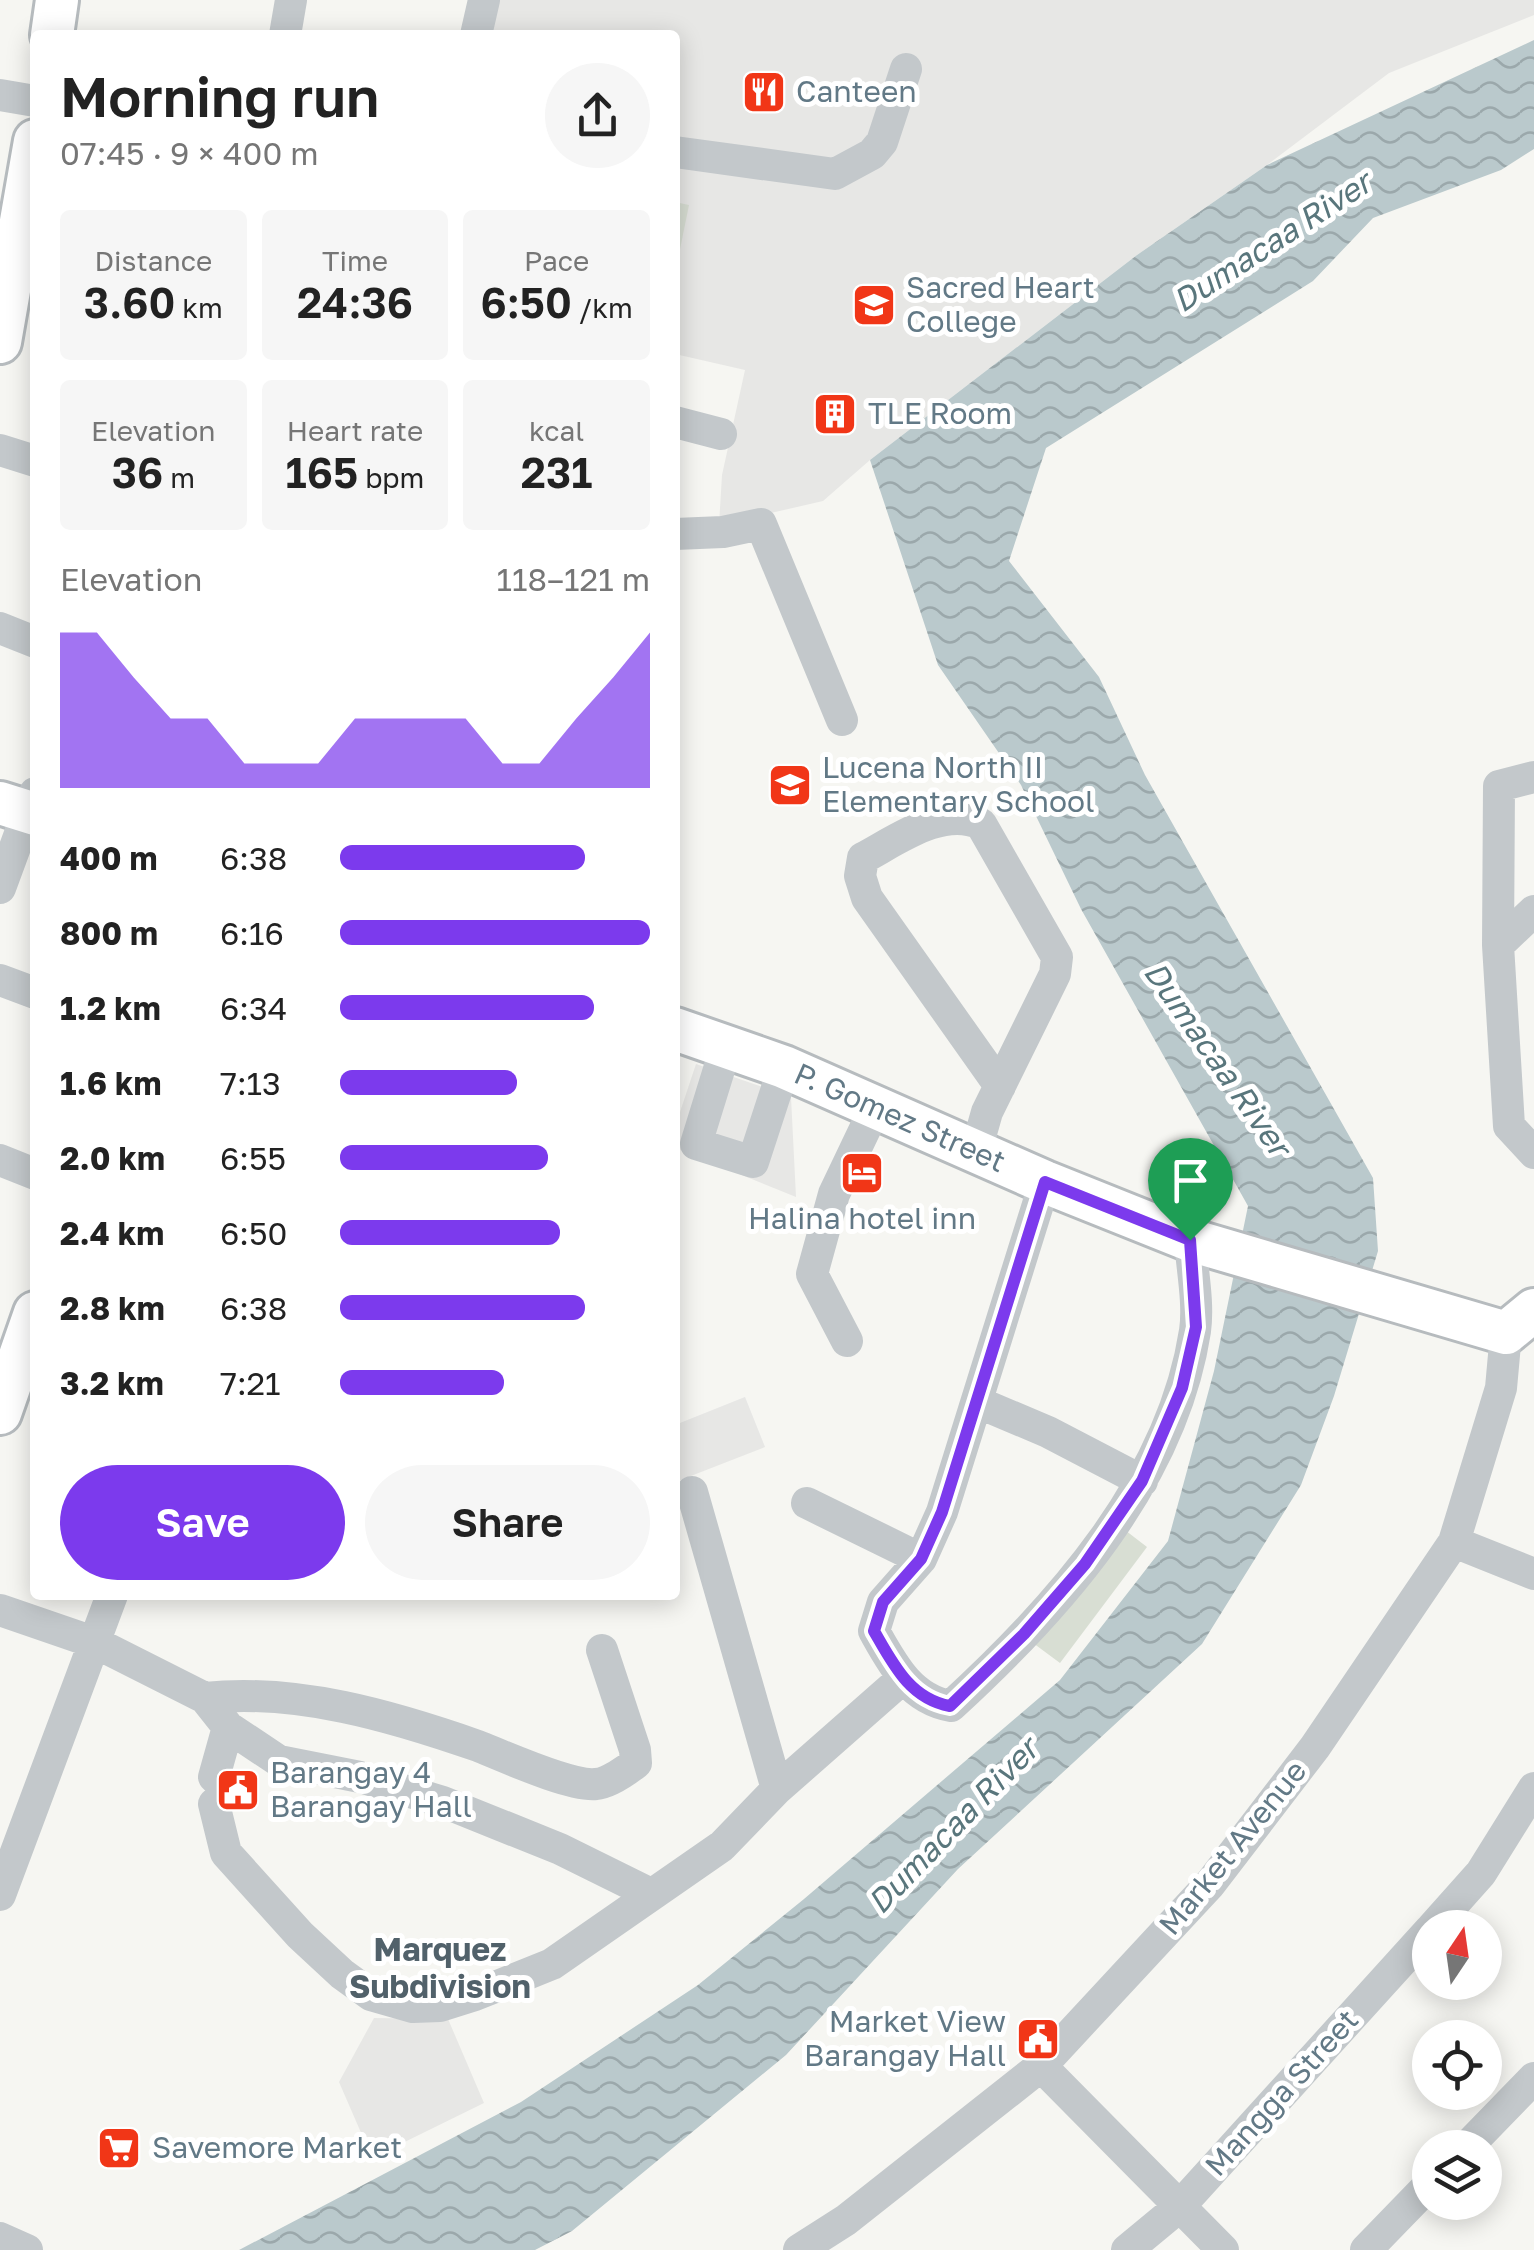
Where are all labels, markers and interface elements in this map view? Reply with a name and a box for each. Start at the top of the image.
text: Morning run [60,63,379,129]
button: share [545,63,650,168]
restaurant icon: Canteen [741,69,787,115]
place label: Canteen [796,73,917,109]
text: 07:45 · 9 × 400 m [60,134,319,172]
water label: Dumacaa River [1165,161,1381,319]
text: Distance [94,244,212,277]
text: Time [322,244,388,277]
text: Pace [524,244,589,277]
place label: Sacred Heart College [906,269,1095,339]
text: 3.60 [84,277,175,327]
text: 24:36 [297,277,413,327]
text: 6:50 [481,277,572,327]
school or university icon: Sacred Heart College [851,282,897,328]
text: km [175,291,223,324]
text: /km [572,291,633,324]
building icon: TLE Room [812,391,858,437]
place label: TLE Room [868,395,1012,431]
text: Elevation [91,414,216,447]
text: Heart rate [287,414,423,447]
text: kcal [529,414,584,447]
text: 36 [112,447,163,497]
text: 165 [286,447,358,497]
text: 231 [521,447,593,497]
text: m [163,461,195,494]
text: bpm [358,461,424,494]
text: Elevation [60,560,202,598]
text: 118–121 m [497,560,650,598]
place label: Lucena North II Elementary School [822,749,1095,819]
school or university icon: Lucena North II Elementary School [767,762,813,808]
text: 400 m [60,839,158,877]
text: 6:38 [220,839,287,877]
text: 800 m [60,914,158,952]
text: 6:16 [220,914,284,952]
water label: Dumacaa River [1137,954,1301,1167]
text: 1.2 km [60,989,161,1027]
text: 6:34 [220,989,287,1027]
street label: P. Gomez Street [789,1055,1011,1179]
text: 1.6 km [60,1064,162,1102]
text: 7:13 [220,1064,281,1102]
pin [1148,1138,1233,1241]
text: 2.0 km [60,1139,165,1177]
text: 6:55 [220,1139,286,1177]
hotel icon: Halina hotel inn [839,1150,885,1196]
icon: arrive [1163,1153,1218,1208]
place label: Halina hotel inn [748,1200,976,1236]
text: 2.4 km [60,1214,164,1252]
text: 6:50 [220,1214,287,1252]
text: 2.8 km [60,1289,165,1327]
text: 6:38 [220,1289,287,1327]
text: 3.2 km [60,1364,164,1402]
text: 7:21 [220,1364,281,1402]
button: Save [60,1465,345,1580]
button: Share [365,1465,650,1580]
water label: Dumacaa River [859,1727,1048,1921]
street label: Market Avenue [1151,1753,1313,1942]
place label: Barangay 4 Barangay Hall [270,1754,472,1824]
public building icon: Barangay 4 Barangay Hall [215,1767,261,1813]
north arrow [1412,1910,1502,2000]
map controls [1412,1910,1502,2220]
district label: Marquez Subdivision [349,1930,531,2005]
street label: Mangga Street [1197,2002,1365,2183]
place label: Market View Barangay Hall [804,2003,1006,2073]
public building icon: Market View Barangay Hall [1015,2016,1061,2062]
button: locate [1412,2020,1502,2110]
supermarket icon: Savemore Market [96,2125,142,2171]
place label: Savemore Market [152,2129,402,2165]
button: layers [1412,2130,1502,2220]

